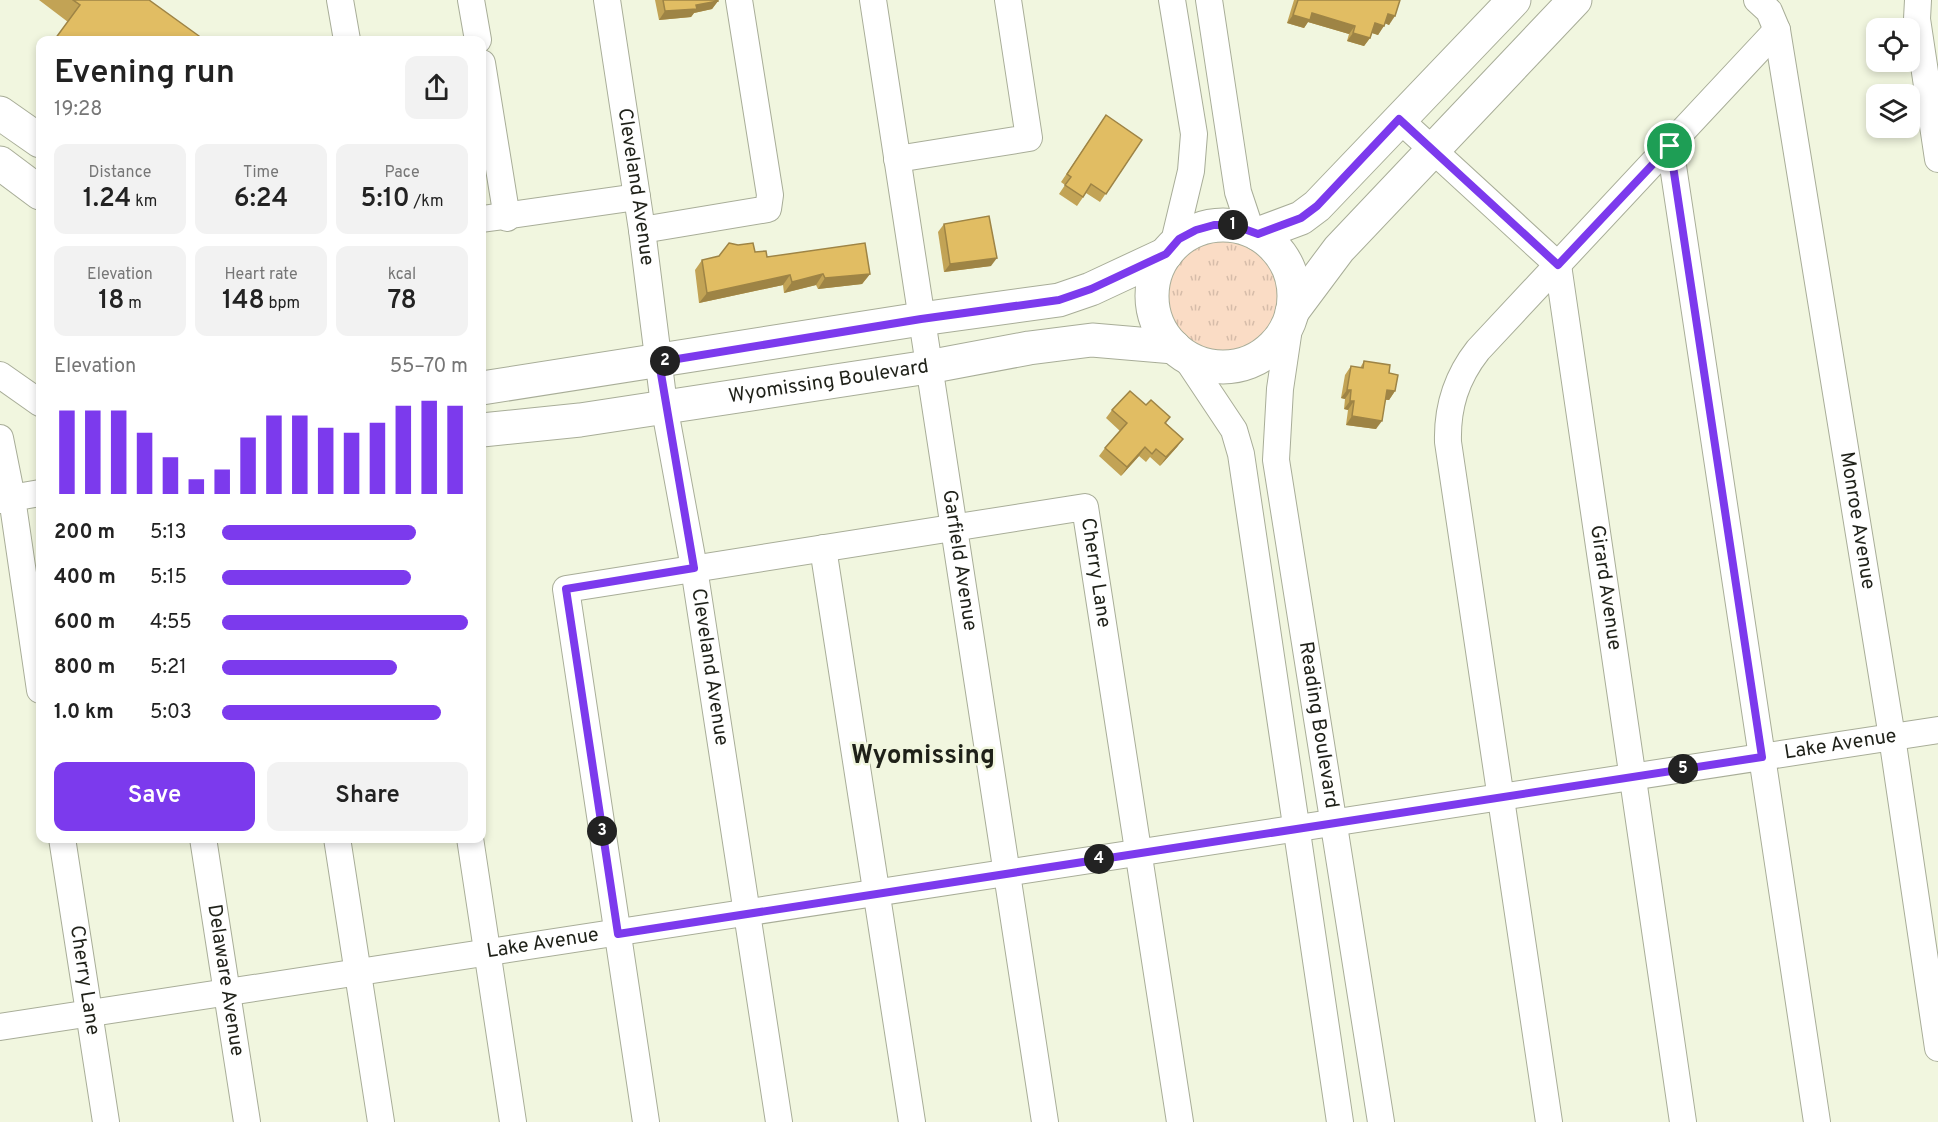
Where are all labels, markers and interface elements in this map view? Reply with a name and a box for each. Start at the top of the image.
map controls [1866,18,1920,138]
button: locate [1866,18,1920,72]
text: Evening run [54,53,235,95]
button: share [405,56,468,119]
button: layers [1866,84,1920,138]
text: 19:28 [54,97,102,123]
street label: Cleveland Avenue [611,106,659,267]
pin [1644,120,1695,171]
icon: arrive [1653,129,1686,162]
text: Distance [89,163,151,183]
text: Time [243,163,279,183]
text: Pace [384,163,420,183]
text: 1.24 [83,183,131,216]
text: 6:24 [234,183,288,216]
text: 5:10 [361,183,410,216]
text: km [131,192,157,212]
text: /km [410,192,443,212]
pin: 1 [1218,210,1248,240]
text: 1 [1230,215,1236,235]
text: Elevation [87,265,153,285]
text: Heart rate [224,265,298,285]
text: kcal [388,265,416,285]
text: 18 [98,285,125,318]
text: 148 [222,285,265,318]
text: 78 [387,285,417,318]
text: m [125,294,142,314]
text: bpm [265,294,300,314]
pin: 2 [650,346,680,376]
text: 2 [660,351,670,371]
text: Elevation [54,354,136,380]
text: 55–70 m [390,354,468,380]
street label: Wyomissing Boulevard [727,354,930,410]
street label: Monroe Avenue [1833,450,1881,591]
street label: Garfield Avenue [935,488,983,633]
street label: Cherry Lane [1074,516,1116,630]
text: 200 m [54,520,115,546]
text: 5:13 [150,520,186,546]
street label: Girard Avenue [1583,523,1627,652]
text: 400 m [54,565,116,591]
text: 5:15 [150,565,187,591]
street label: Cleveland Avenue [684,586,734,748]
text: 600 m [54,610,115,636]
text: 4:55 [150,610,192,636]
street label: Reading Boulevard [1292,640,1344,810]
text: 800 m [54,655,115,681]
text: 5:21 [150,655,187,681]
text: 1.0 km [54,700,114,726]
text: 5:03 [150,700,192,726]
street label: Lake Avenue [1783,724,1898,766]
district label: Wyomissing [851,740,995,773]
pin: 5 [1668,754,1698,784]
text: 5 [1678,759,1688,779]
button: Save [54,762,255,831]
button: Share [267,762,468,831]
pin: 3 [587,816,617,846]
text: 3 [597,821,607,841]
pin: 4 [1084,844,1114,874]
text: 4 [1094,849,1104,869]
street label: Delaware Avenue [200,902,250,1058]
street label: Lake Avenue [485,922,601,965]
street label: Cherry Lane [63,924,105,1037]

